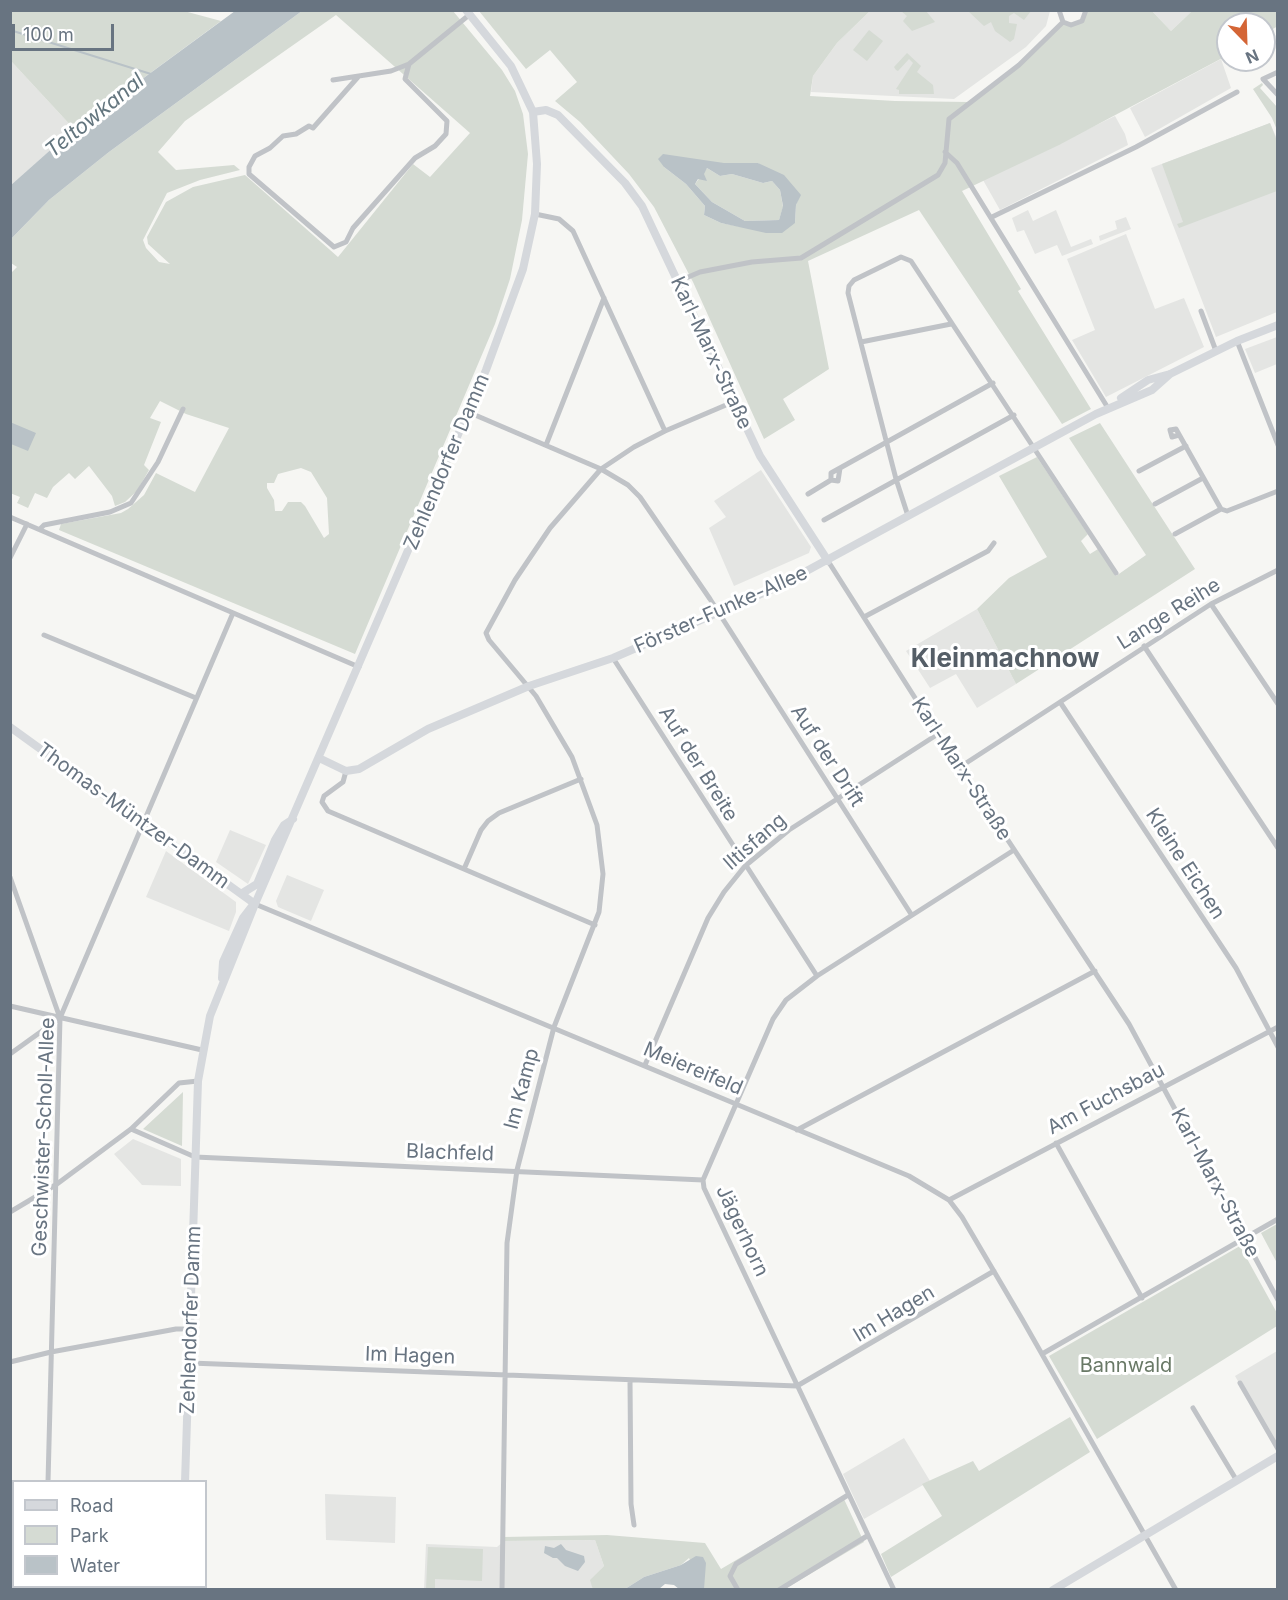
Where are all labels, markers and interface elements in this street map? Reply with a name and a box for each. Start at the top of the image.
scale bar [15,12,117,50]
north arrow [1216,12,1276,72]
text: 100 m [23,24,74,45]
text: N [1243,45,1262,68]
water label: Teltowkanal [40,68,150,164]
street label: Karl-Marx-Straße [665,273,757,433]
street label: Zehlendorfer Damm [399,370,495,554]
street label: Förster-Funke-Allee [631,561,811,659]
street label: Lange Reihe [1113,573,1225,655]
district label: Kleinmachnow [911,643,1099,675]
street label: Karl-Marx-Straße [906,693,1016,845]
street label: Auf der Drift [785,701,869,811]
street label: Auf der Breite [653,702,743,826]
street label: Thomas-Müntzer-Damm [32,738,234,894]
street label: Kleine Eichen [1140,804,1230,924]
street label: Iltisfang [719,808,791,876]
street label: Geschwister-Scholl-Allee [28,1017,60,1257]
street label: Meiereifeld [640,1037,746,1101]
street label: Im Kamp [500,1046,544,1132]
street label: Am Fuchsbau [1043,1058,1169,1140]
street label: Karl-Marx-Straße [1166,1104,1264,1262]
street label: Blachfeld [406,1139,494,1167]
street label: Jägerhorn [710,1182,774,1280]
street label: Zehlendorfer Damm [176,1225,206,1415]
street label: Im Hagen [849,1280,939,1348]
street label: Im Hagen [364,1342,456,1370]
park label: Bannwald [1080,1354,1172,1378]
legend [12,1480,207,1588]
text: Road [70,1495,113,1516]
text: Park [70,1525,109,1546]
text: Water [70,1555,120,1576]

